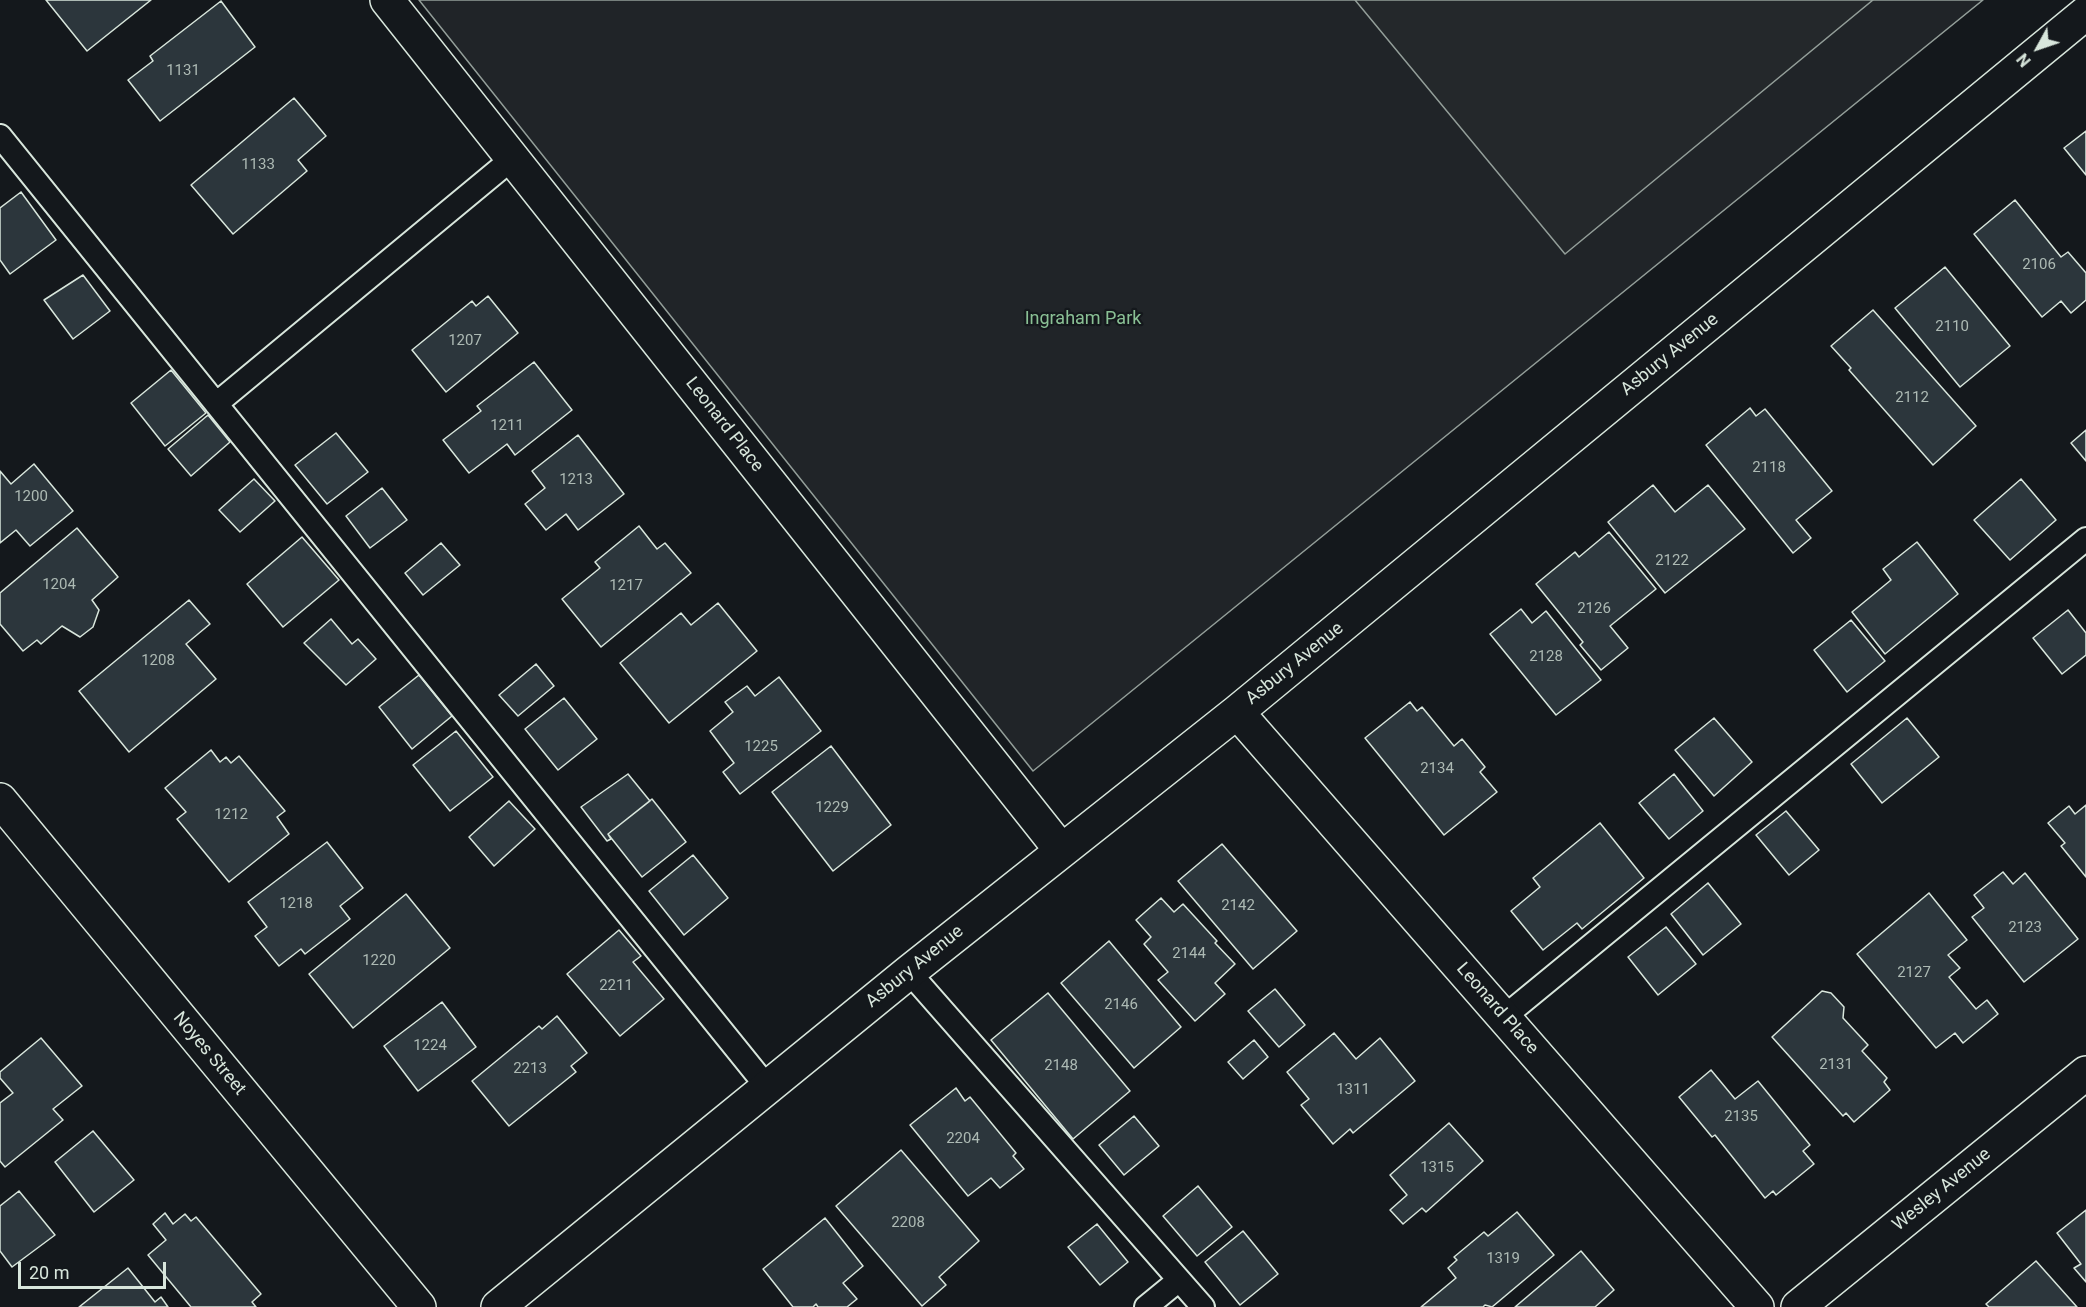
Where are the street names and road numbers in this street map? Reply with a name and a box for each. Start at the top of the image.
street label: Asbury Avenue [1617,309,1723,401]
street label: Leonard Place [680,373,768,477]
street label: Asbury Avenue [1242,618,1348,710]
street label: Asbury Avenue [862,921,968,1013]
street label: Leonard Place [1451,959,1543,1059]
street label: Noyes Street [168,1008,250,1100]
street label: Wesley Avenue [1889,1144,1995,1236]

